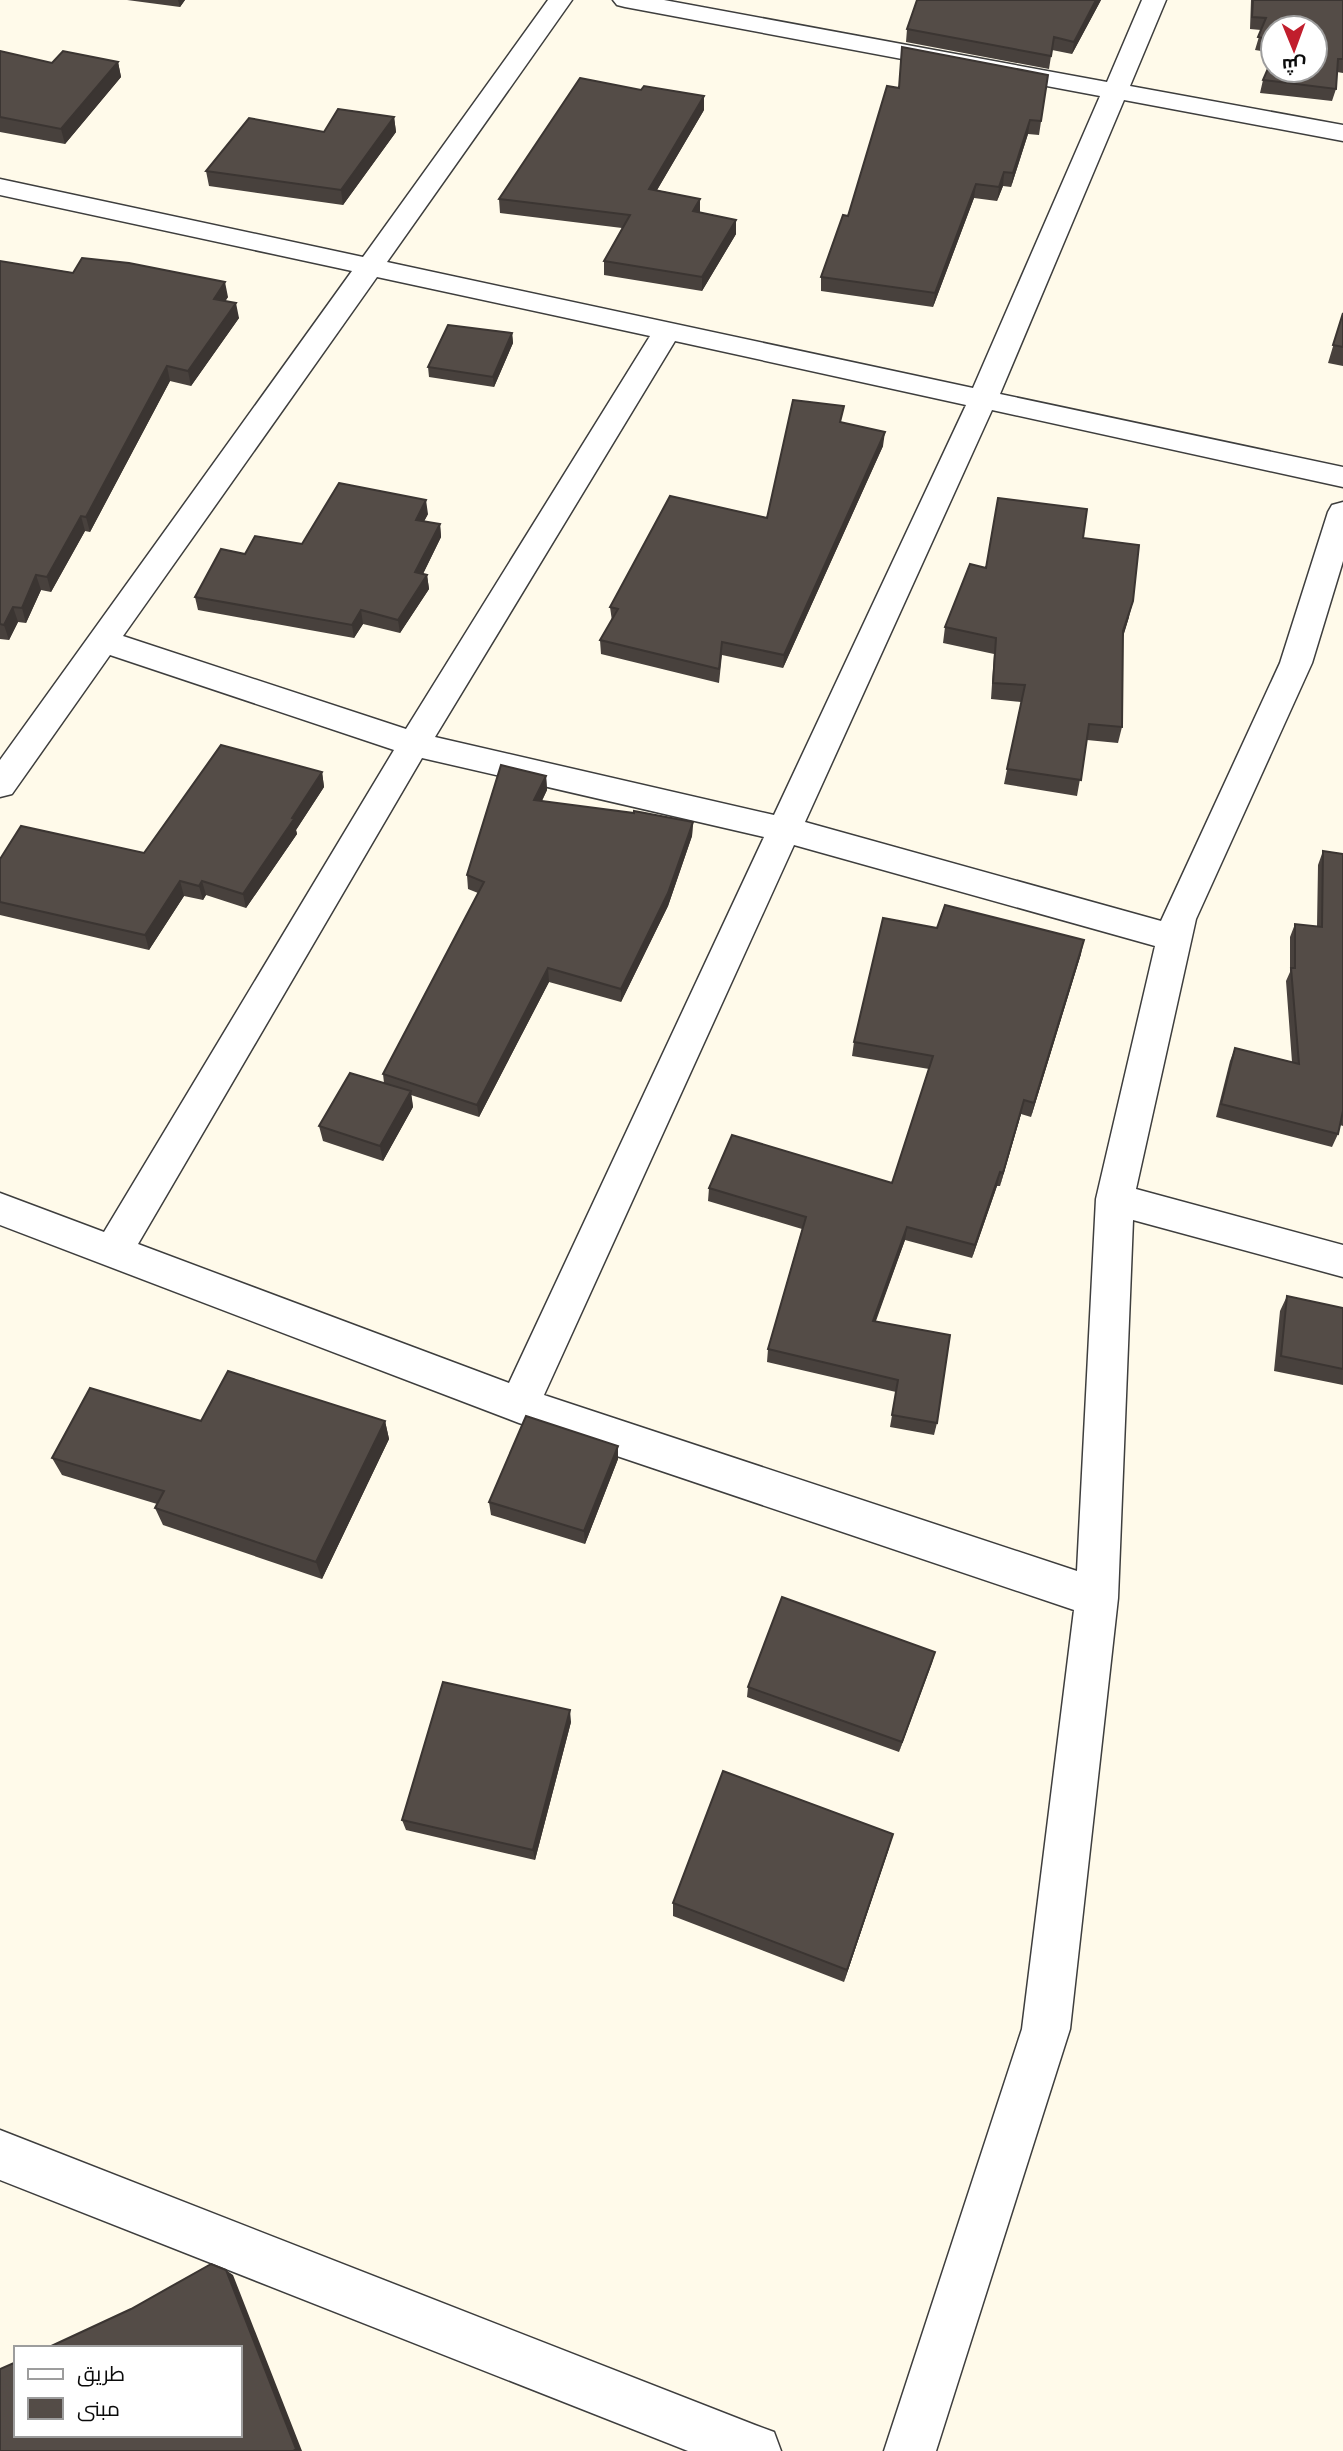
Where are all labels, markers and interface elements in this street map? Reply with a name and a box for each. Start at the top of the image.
north arrow [1259,14,1329,84]
text: ش [1282,53,1307,79]
legend [14,2346,242,2437]
text: طريق [77,2359,125,2388]
text: مبنى [77,2394,120,2423]

